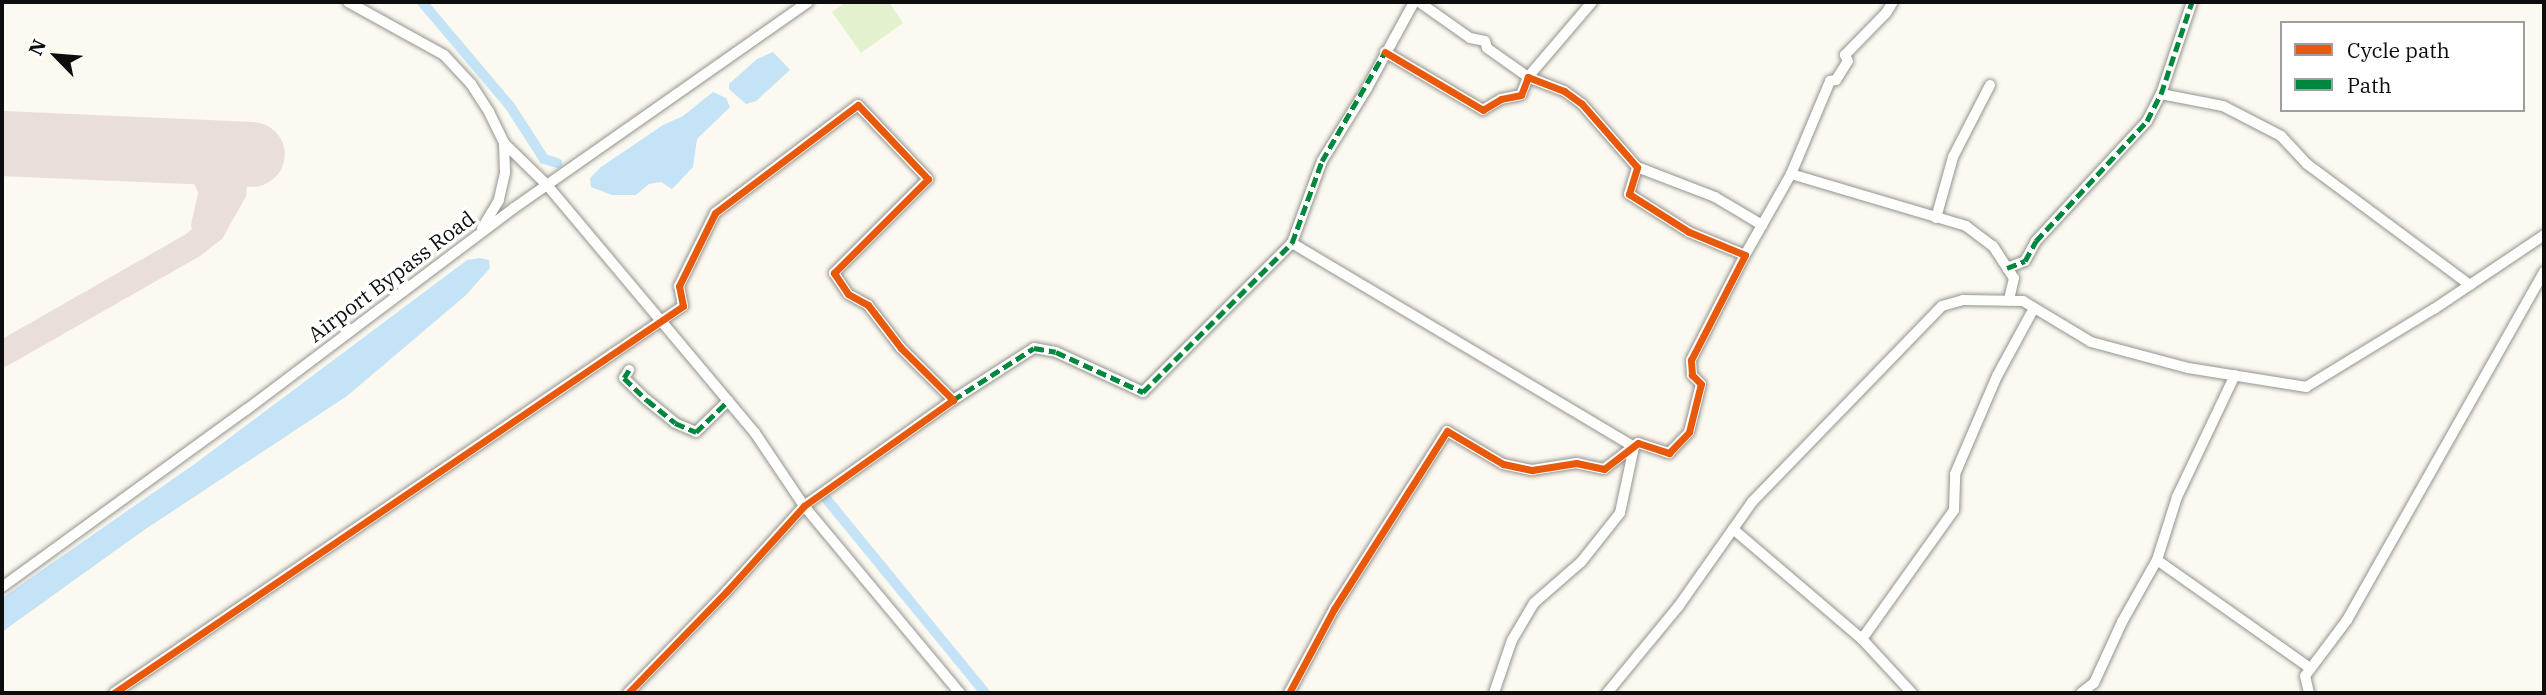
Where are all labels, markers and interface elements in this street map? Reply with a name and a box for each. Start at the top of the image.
north arrow [21,21,91,91]
legend [2280,21,2525,112]
text: N [23,35,51,59]
text: Cycle path [2347,36,2450,64]
text: Path [2347,71,2392,99]
street label: Airport Bypass Road [303,205,479,347]

